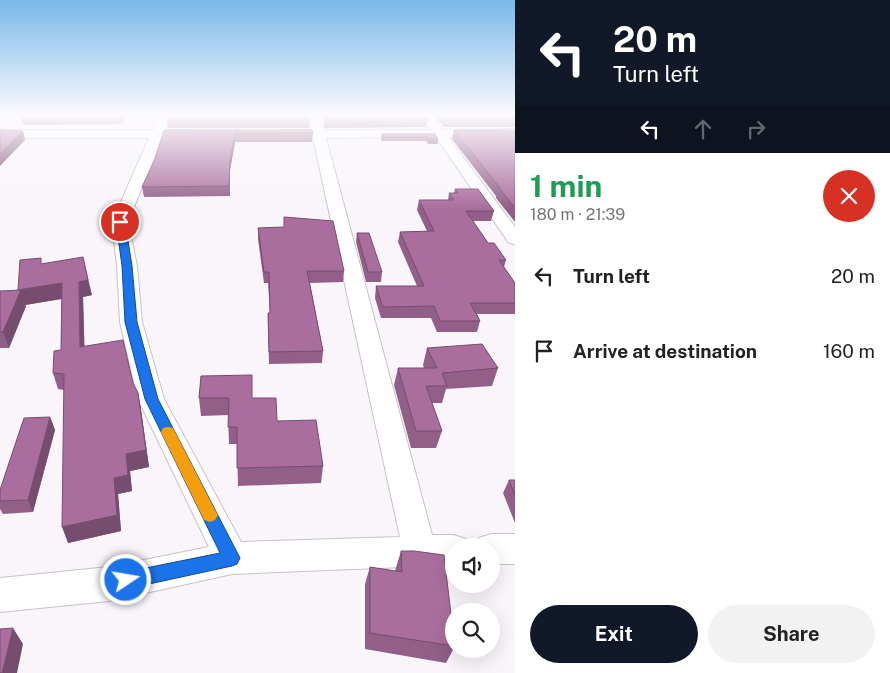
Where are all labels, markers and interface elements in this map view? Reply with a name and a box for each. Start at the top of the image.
text: 20 m [613,19,697,60]
icon: left [530,20,595,85]
text: Turn left [613,61,699,87]
icon: left [636,115,664,143]
icon: ahead [689,115,717,143]
icon: right [742,115,770,143]
text: 1 min [530,168,602,204]
button: close [823,170,875,222]
pin [99,201,141,243]
text: 180 m · 21:39 [530,205,625,224]
icon: arrive [106,208,134,236]
icon: left [530,262,558,290]
text: Turn left [573,265,650,287]
text: 20 m [831,265,875,287]
icon: arrive [530,337,558,365]
text: Arrive at destination [573,340,757,362]
text: 160 m [823,340,875,362]
map controls [445,538,500,658]
button: sound [445,538,500,593]
position arrow [99,553,151,605]
button: search [445,603,500,658]
button: Exit [530,605,698,663]
button: Share [708,605,875,663]

